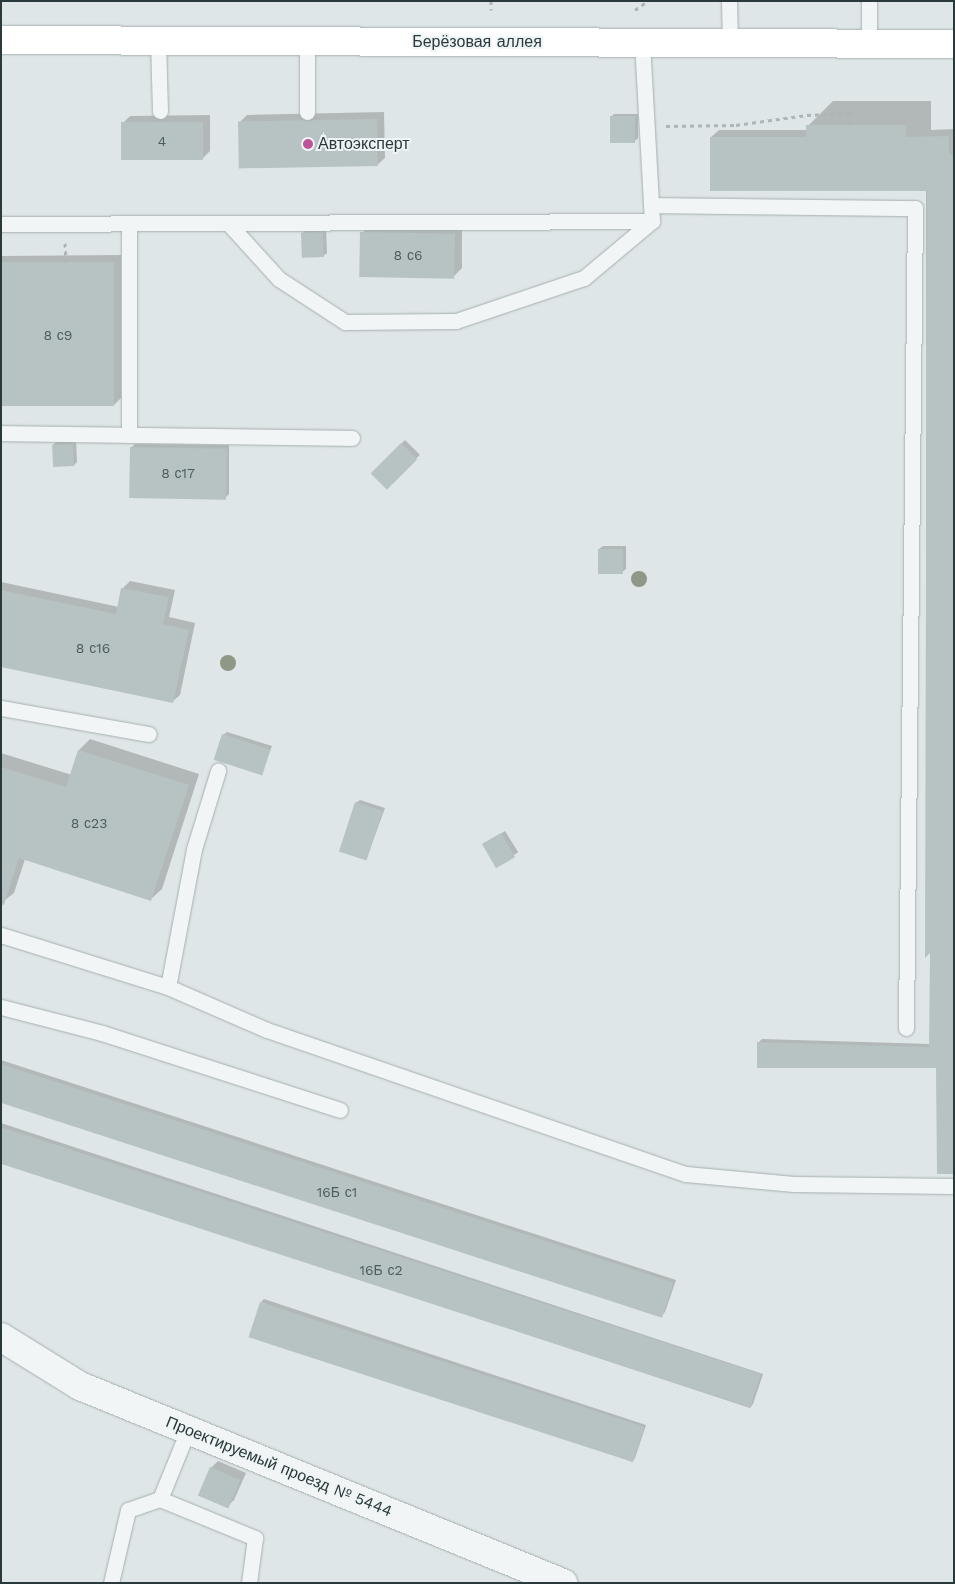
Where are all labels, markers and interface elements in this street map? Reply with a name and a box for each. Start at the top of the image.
street label: Берёзовая аллея [412,32,542,52]
house number: 4 [158,133,166,149]
place label: Автоэксперт [318,134,410,154]
marker: Автоэксперт [302,138,314,150]
house number: 8 с6 [394,247,422,263]
house number: 8 с9 [43,327,73,343]
house number: 8 с17 [161,465,195,481]
house number: 8 с16 [76,640,110,656]
house number: 8 с23 [71,815,107,831]
house number: 16Б с1 [317,1184,357,1200]
house number: 16Б с2 [359,1262,403,1278]
street label: Проектируемый проезд № 5444 [163,1413,395,1521]

